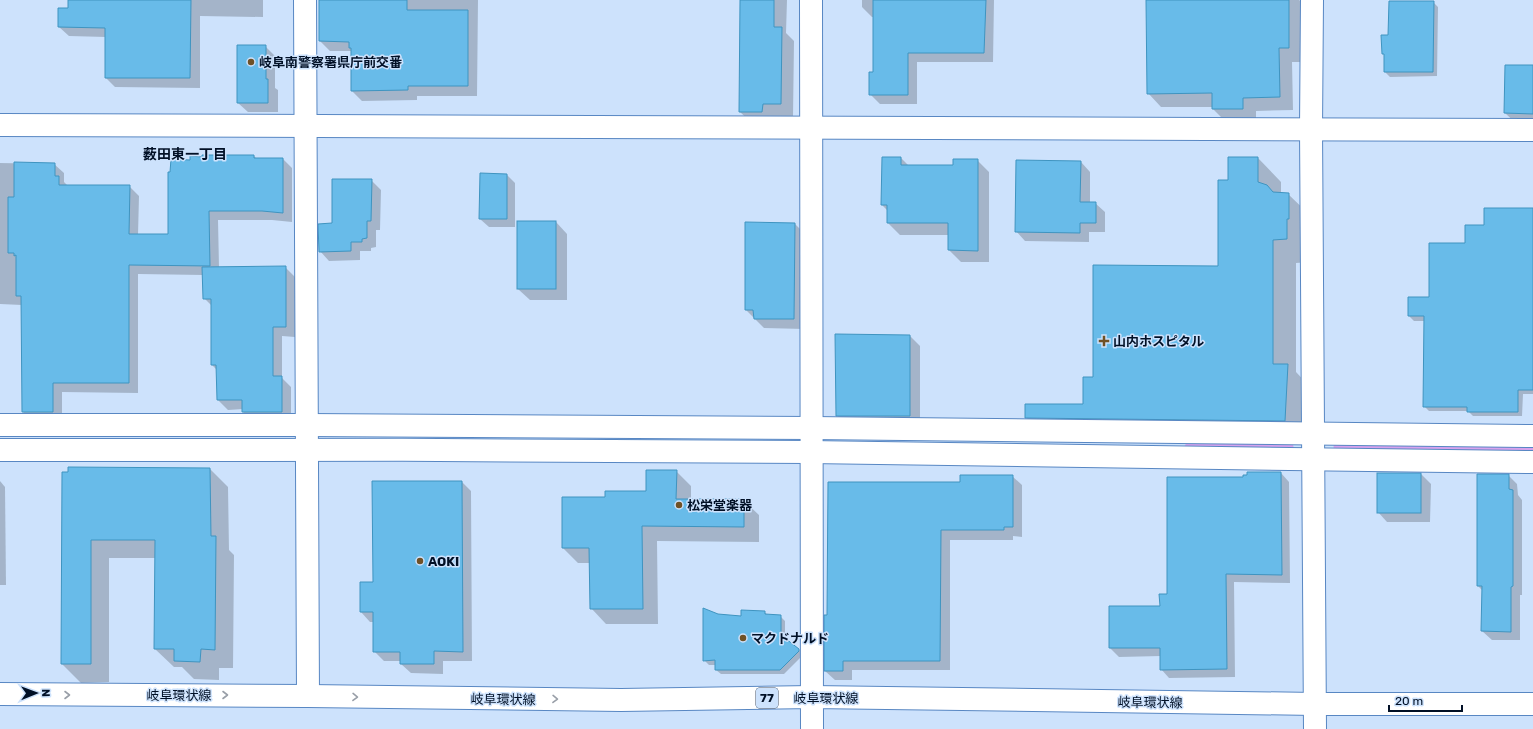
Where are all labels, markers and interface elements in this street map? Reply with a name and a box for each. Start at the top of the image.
place label: 岐阜南警察署県庁前交番 [259,55,402,70]
marker: 岐阜南警察署県庁前交番 [246,57,256,67]
district label: 薮田東一丁目 [143,146,227,163]
place label: 山内ホスピタル [1113,334,1204,349]
marker: 山内ホスピタル [1098,335,1110,347]
place label: 松栄堂楽器 [687,498,753,513]
marker: 松栄堂楽器 [674,500,684,510]
place label: AOKI [428,554,459,569]
marker: AOKI [415,556,425,566]
place label: マクドナルド [751,631,829,646]
marker: マクドナルド [738,633,748,643]
north arrow [16,673,56,713]
scale bar [1389,687,1462,713]
street label: 岐阜環状線 [146,688,212,703]
road number: 77 [756,688,778,708]
text: N [39,689,52,697]
one-way arrow [64,691,70,699]
one-way arrow [222,691,228,700]
street label: 岐阜環状線 [470,691,536,708]
street label: 岐阜環状線 [793,691,859,706]
one-way arrow [352,692,358,701]
street label: 岐阜環状線 [1117,694,1183,711]
text: 20 m [1395,694,1423,708]
one-way arrow [552,695,558,704]

